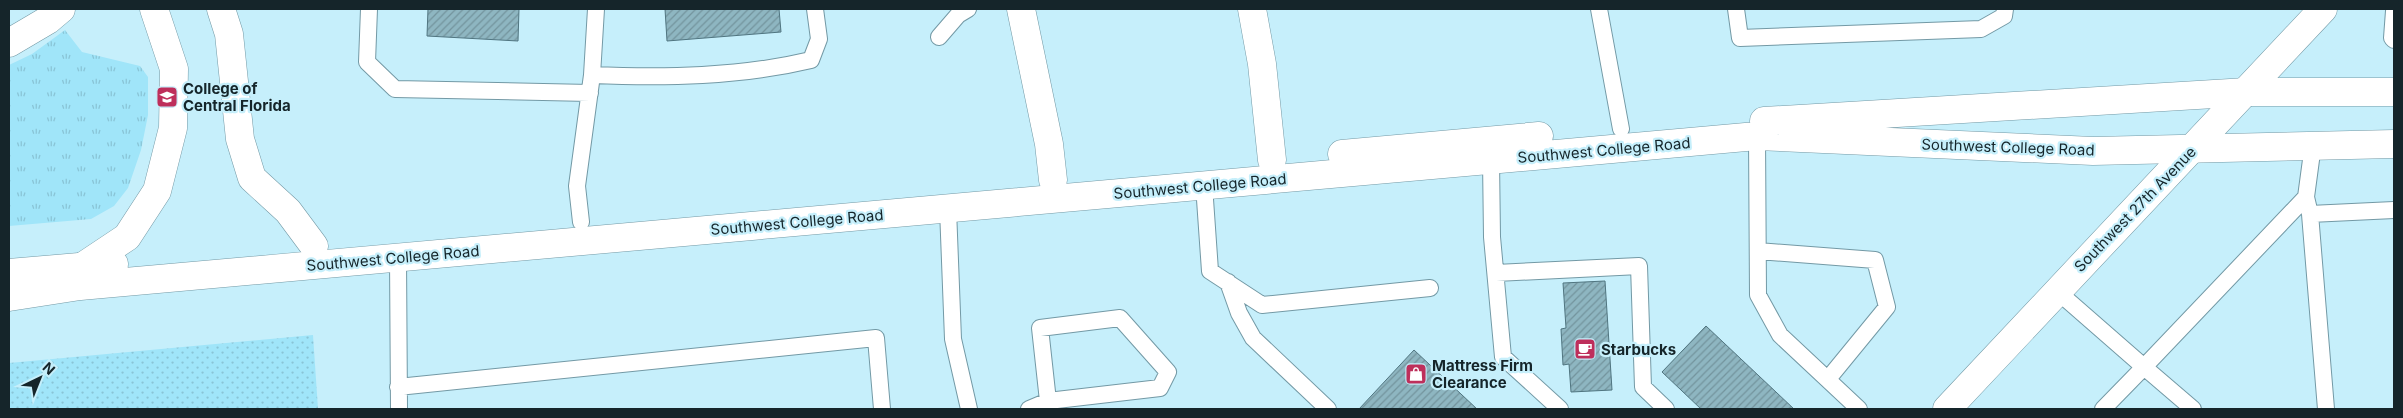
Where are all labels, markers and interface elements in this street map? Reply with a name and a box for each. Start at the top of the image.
place label: College of Central Florida [183,79,291,115]
school or university icon: College of Central Florida [155,85,179,109]
street label: Southwest College Road [1517,133,1691,167]
street label: Southwest College Road [1921,134,2095,160]
street label: Southwest 27th Avenue [2070,142,2200,276]
street label: Southwest College Road [1113,169,1287,203]
street label: Southwest College Road [710,205,884,239]
street label: Southwest College Road [306,241,480,275]
cafe icon: Starbucks [1573,337,1597,361]
place label: Starbucks [1601,340,1676,359]
north arrow [15,353,65,403]
place label: Mattress Firm Clearance [1432,356,1533,392]
text: N [40,358,59,378]
shop icon: Mattress Firm Clearance [1404,362,1428,386]

